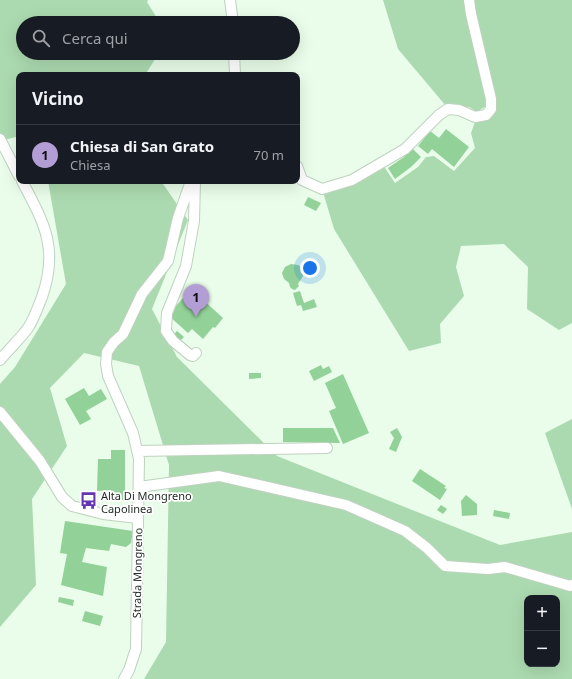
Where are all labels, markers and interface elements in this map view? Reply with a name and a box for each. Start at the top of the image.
search box [16,16,300,60]
icon: search [30,27,52,49]
text: Cerca qui [62,28,128,48]
text: Vicino [32,87,84,110]
text: Chiesa di San Grato [70,136,214,156]
text: 1 [41,146,49,164]
text: 70 m [254,146,284,164]
text: Chiesa [70,156,110,174]
your location [300,258,320,278]
pin: 1 [183,284,209,317]
place label: Alta Di Mongreno Capolinea [101,488,192,516]
bus stop icon: Alta Di Mongreno Capolinea [78,491,98,511]
street label: Strada Mongreno [129,527,145,618]
map controls [524,595,560,667]
button: + [524,595,560,631]
button: − [524,631,560,667]

